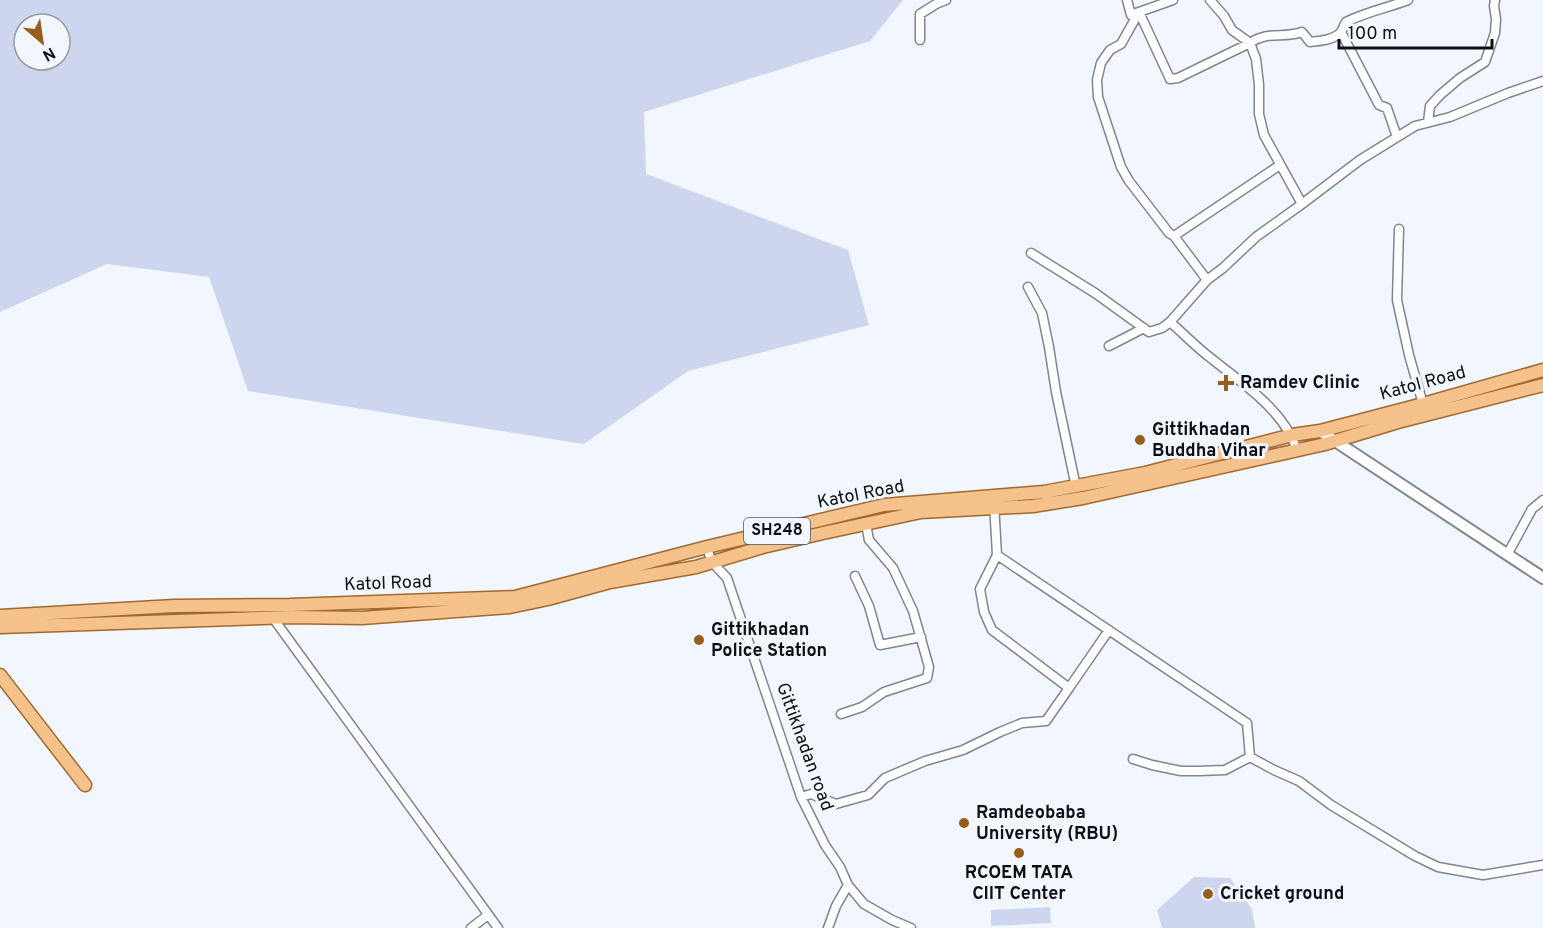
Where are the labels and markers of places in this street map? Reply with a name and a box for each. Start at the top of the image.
place label: Ramdev Clinic [1240,372,1360,395]
marker: Ramdev Clinic [1217,374,1235,392]
place label: Gittikhadan Buddha Vihar [1152,419,1266,463]
marker: Gittikhadan Buddha Vihar [1133,433,1147,447]
place label: Gittikhadan Police Station [711,619,827,663]
marker: Gittikhadan Police Station [692,633,706,647]
place label: Ramdeobaba University (RBU) [976,802,1118,846]
marker: Ramdeobaba University (RBU) [957,816,971,830]
marker: RCOEM TATA CIIT Center [1012,846,1026,860]
place label: RCOEM TATA CIIT Center [965,862,1073,906]
place label: Cricket ground [1220,883,1344,906]
marker: Cricket ground [1201,887,1215,901]

